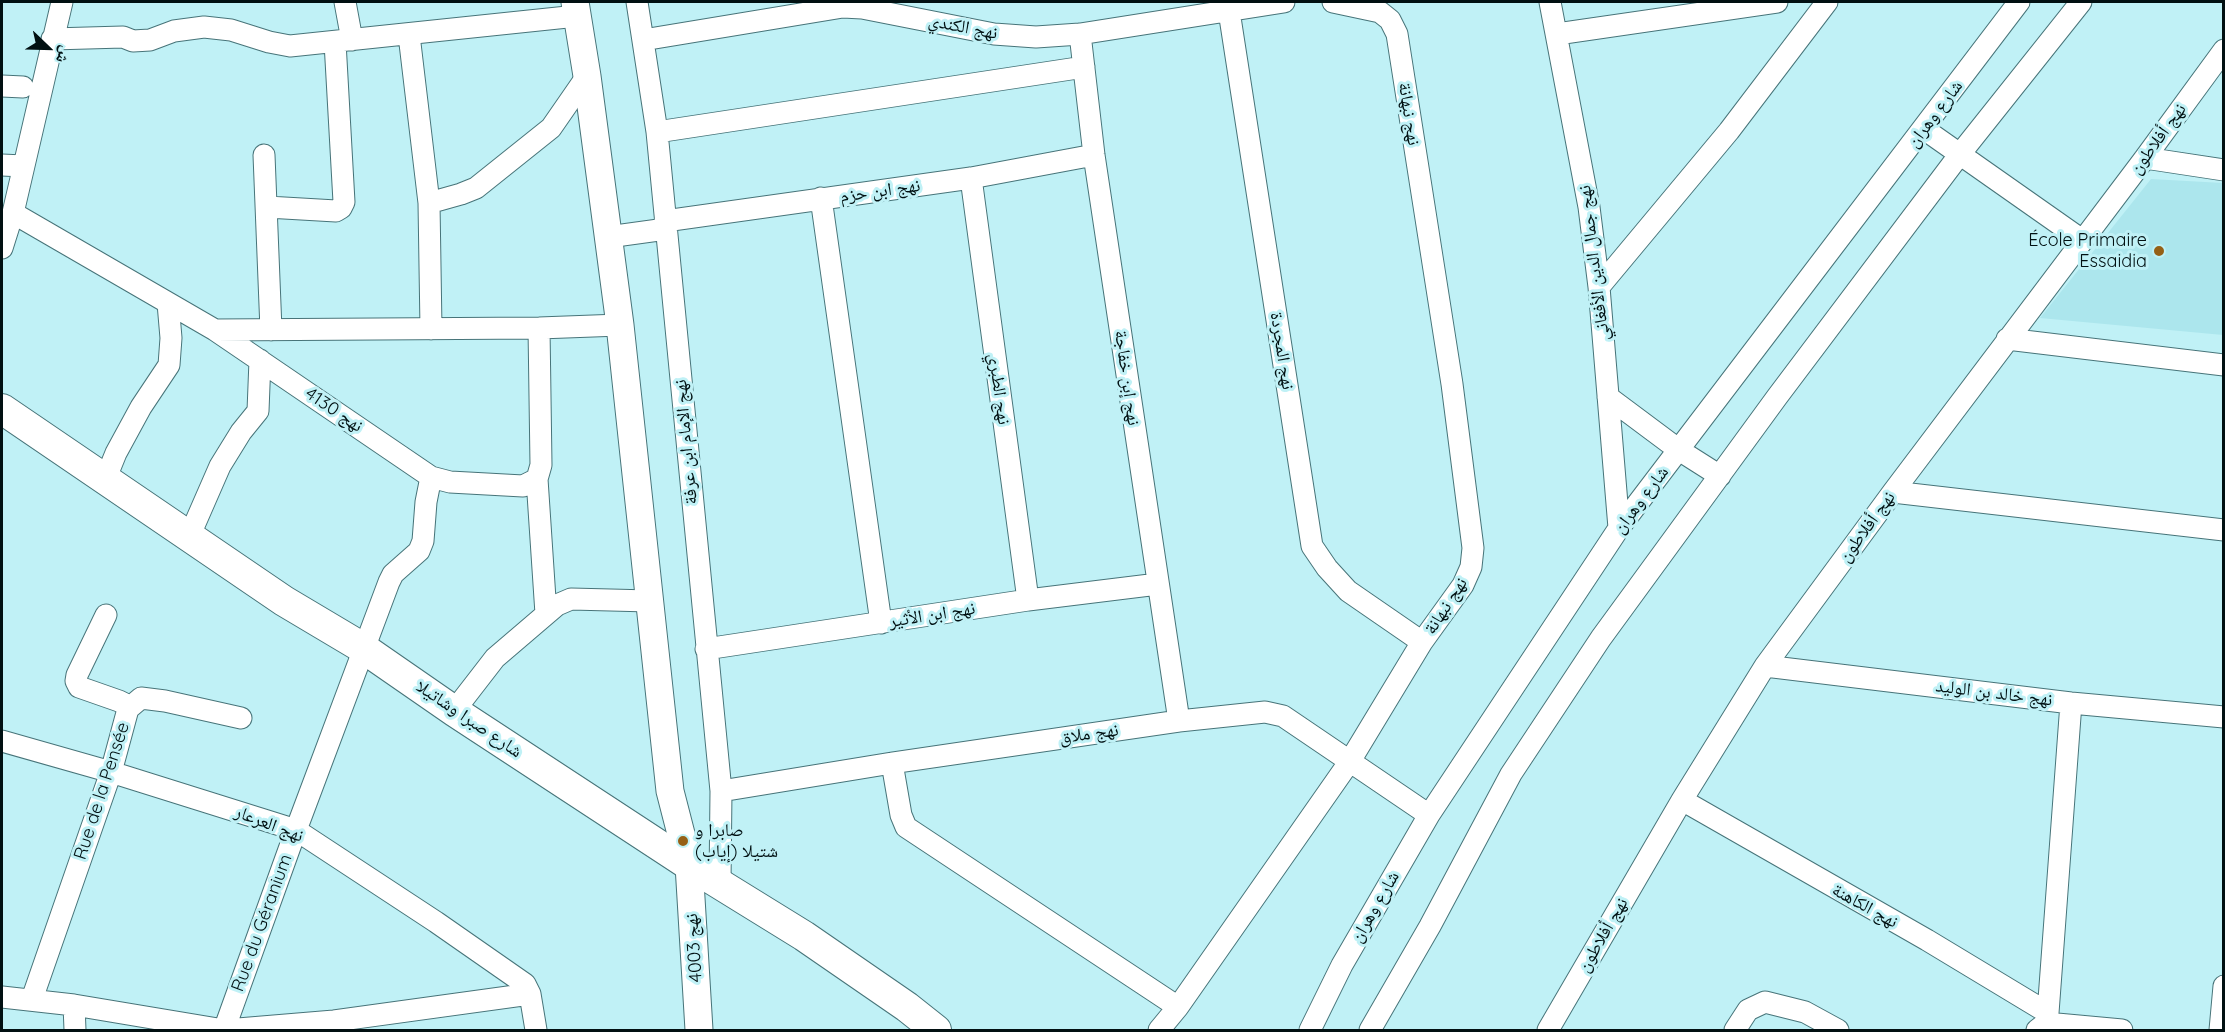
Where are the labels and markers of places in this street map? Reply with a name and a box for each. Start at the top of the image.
place label: École Primaire Essaidia [2028,230,2147,272]
marker: École Primaire Essaidia [2152,244,2166,258]
place label: صابرا و شتيلا (إياب) [695,820,778,862]
marker: صابرا و شتيلا (إياب) [676,834,690,848]

